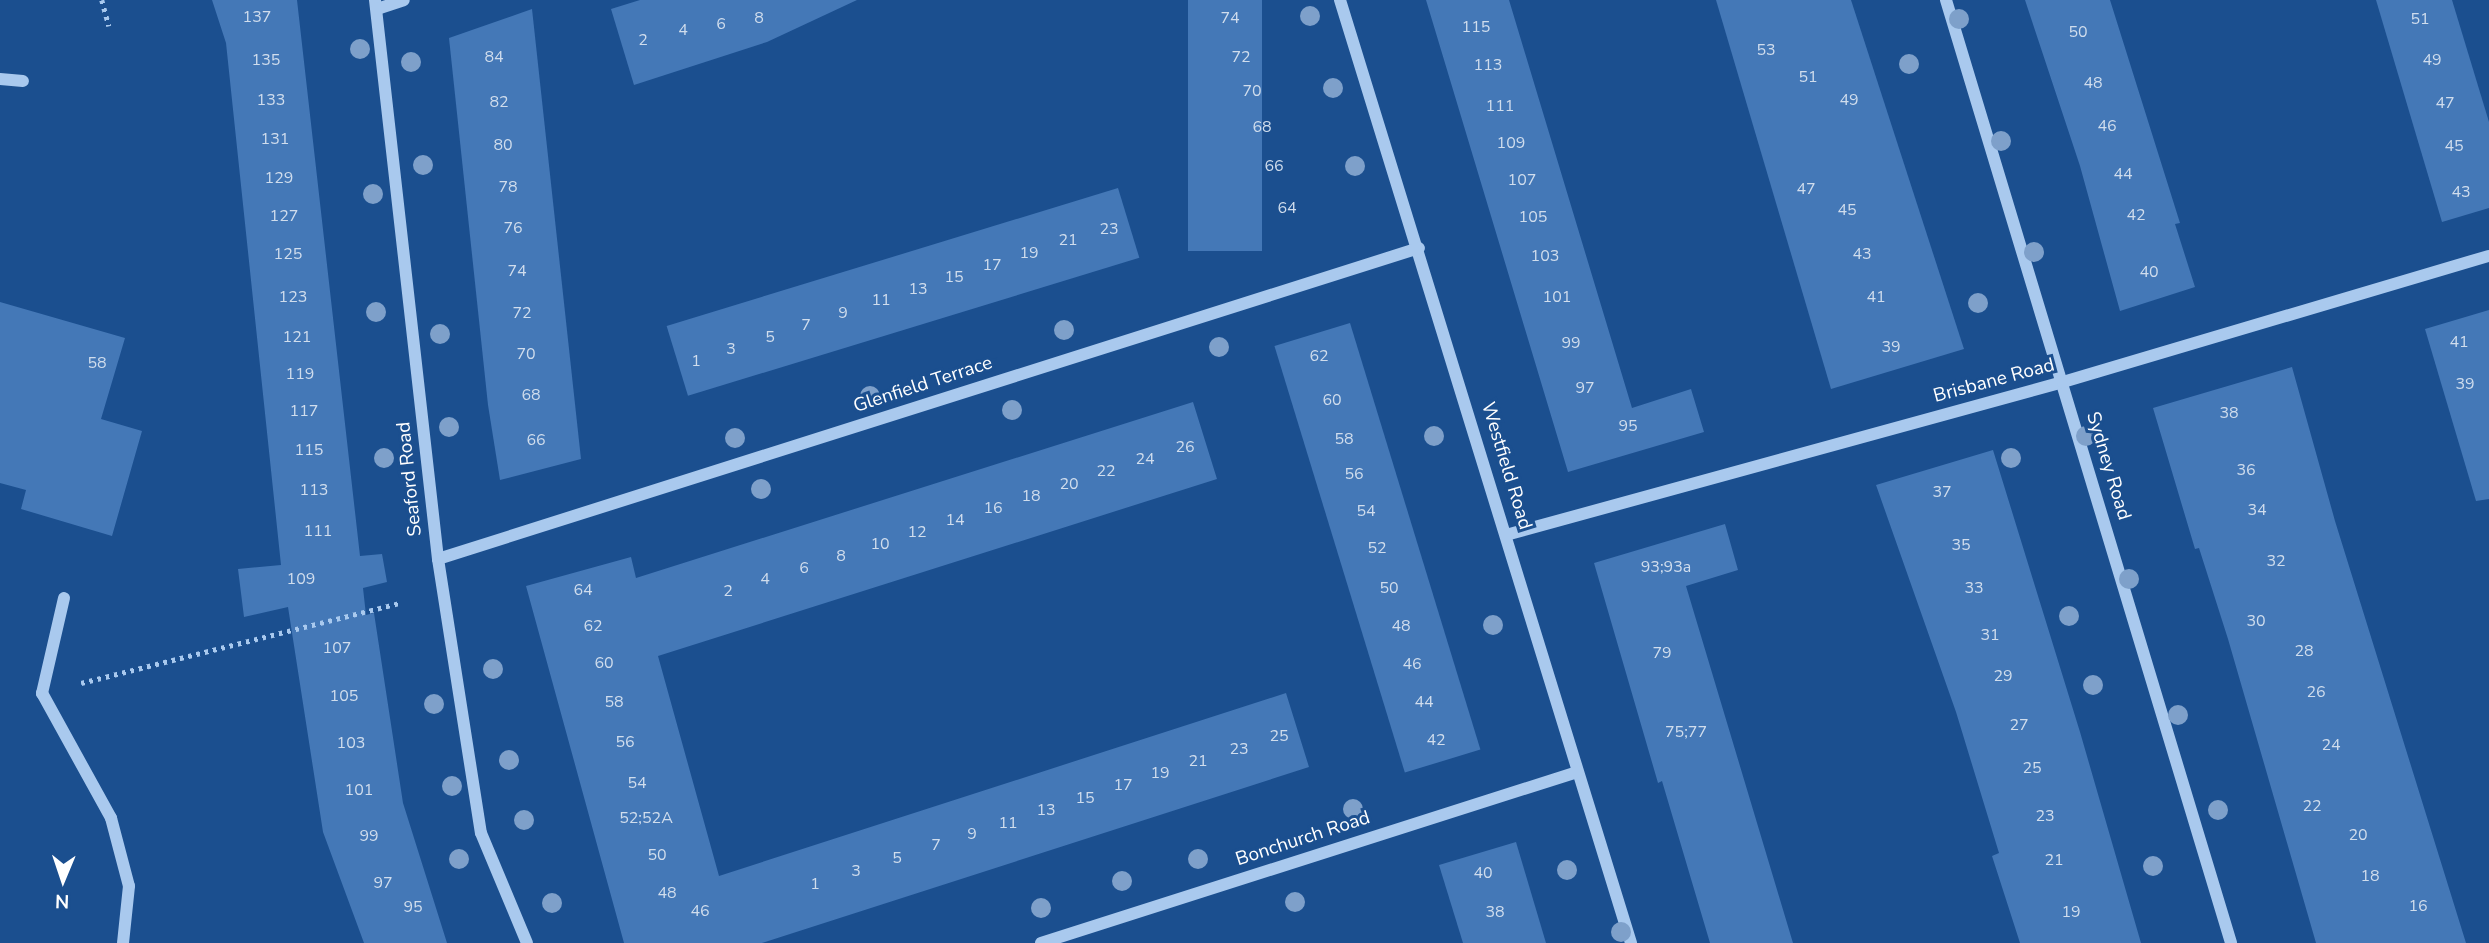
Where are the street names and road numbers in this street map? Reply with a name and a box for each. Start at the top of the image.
street label: Glenfield Terrace [851,352,995,418]
street label: Brisbane Road [1931,354,2057,408]
street label: Westfield Road [1476,400,1536,532]
street label: Sydney Road [2081,409,2135,523]
street label: Seaford Road [393,420,427,538]
street label: Bonchurch Road [1233,807,1373,871]

